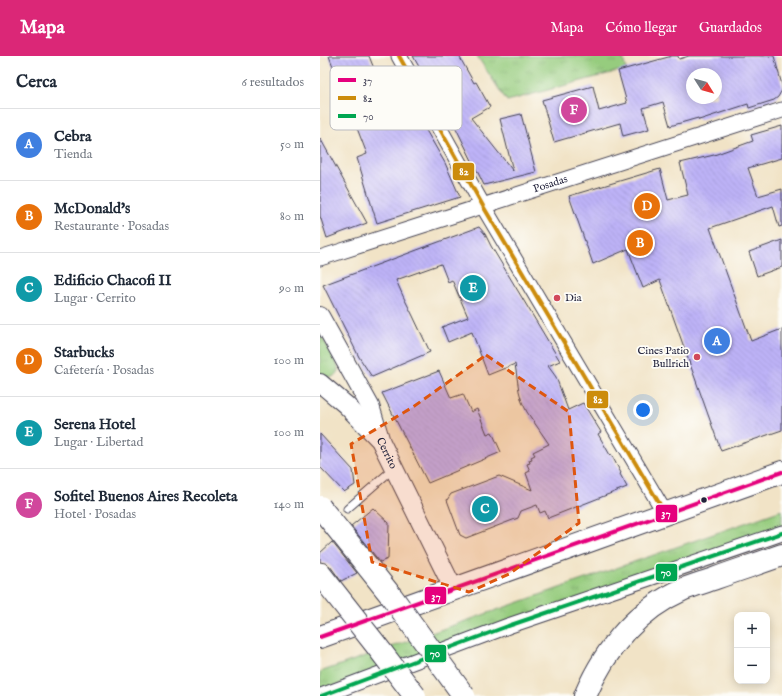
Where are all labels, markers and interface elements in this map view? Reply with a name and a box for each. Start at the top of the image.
text: Mapa [20,16,65,40]
text: Mapa [550,19,583,37]
text: Cómo llegar [605,19,677,37]
text: Guardados [699,19,762,37]
legend [330,66,462,130]
north arrow [686,68,722,104]
text: Cerca [16,72,57,93]
text: 6 resultados [241,74,304,91]
text: 37 [363,74,372,88]
text: 82 [363,92,372,106]
pin: F [561,95,587,125]
text: 70 [363,110,374,124]
text: Cebra [54,127,92,146]
text: A [25,136,33,153]
text: 50 m [280,136,304,153]
text: Tienda [54,146,92,163]
line badge: 82 [452,162,475,181]
text: 82 [459,165,470,179]
street label: Posadas [532,172,570,196]
pin: D [634,191,660,221]
text: McDonald's [54,199,130,218]
text: B [25,208,33,225]
text: 80 m [280,208,304,225]
text: Restaurante · Posadas [54,218,169,235]
pin: B [627,228,653,258]
text: Edificio Chacofi II [54,271,172,290]
pin: E [460,273,486,303]
text: C [24,280,34,297]
text: 90 m [279,280,304,297]
text: Lugar · Cerrito [54,290,136,307]
place label: Dia [565,291,582,305]
marker: Dia [552,293,562,303]
pin: A [704,326,730,356]
text: Starbucks [54,343,114,362]
place label: Cines Patio Bullrich [637,344,689,371]
text: D [24,352,34,369]
text: 100 m [274,352,304,369]
marker: Cines Patio Bullrich [692,352,702,362]
text: Cafetería · Posadas [54,362,154,379]
line badge: 82 [586,390,609,409]
text: 82 [593,393,604,407]
your location [633,400,653,420]
text: Serena Hotel [54,415,136,434]
text: E [24,424,34,441]
text: 100 m [274,424,304,441]
text: Lugar · Libertad [54,434,143,451]
street label: Cerrito [373,436,400,471]
text: Sofitel Buenos Aires Recoleta [54,487,237,506]
pin: C [472,494,498,524]
unlabelled marker [699,495,709,505]
text: F [25,496,33,513]
text: 140 m [274,496,304,513]
line badge: 37 [655,504,678,523]
text: Hotel · Posadas [54,506,136,523]
text: 37 [661,507,671,521]
line badge: 70 [655,563,678,582]
text: 70 [661,566,672,580]
line badge: 37 [424,586,447,605]
text: 37 [431,590,441,604]
map controls [734,612,770,684]
button: + [734,612,770,648]
line badge: 70 [424,644,447,663]
text: 70 [430,647,441,661]
button: − [734,648,770,684]

